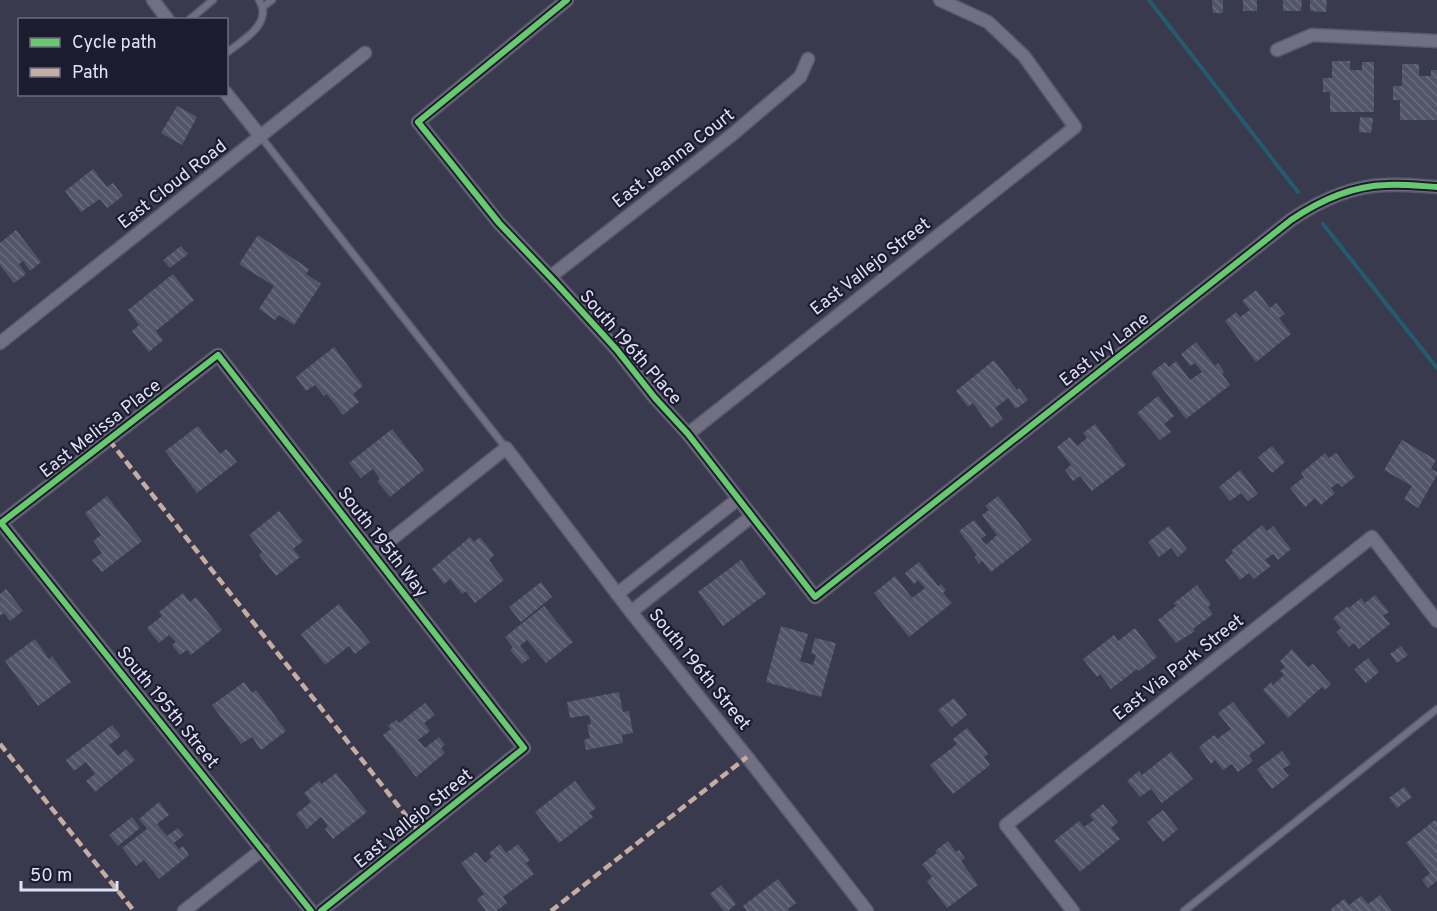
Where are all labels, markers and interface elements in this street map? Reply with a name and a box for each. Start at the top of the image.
legend [18,18,228,96]
text: Cycle path [72,32,157,55]
text: Path [72,62,109,85]
street label: East Jeanna Court [608,104,740,214]
street label: East Cloud Road [114,136,232,235]
street label: East Vallejo Street [806,213,936,321]
street label: South 196th Place [574,286,686,410]
street label: East Ivy Lane [1055,308,1155,392]
street label: East Melissa Place [36,375,166,484]
street label: South 195th Way [331,483,432,603]
street label: South 196th Street [643,604,755,735]
street label: East Via Park Street [1109,610,1249,726]
street label: South 195th Street [111,642,223,774]
street label: East Vallejo Street [350,764,478,874]
scale bar [21,854,117,892]
text: 50 m [30,865,72,888]

